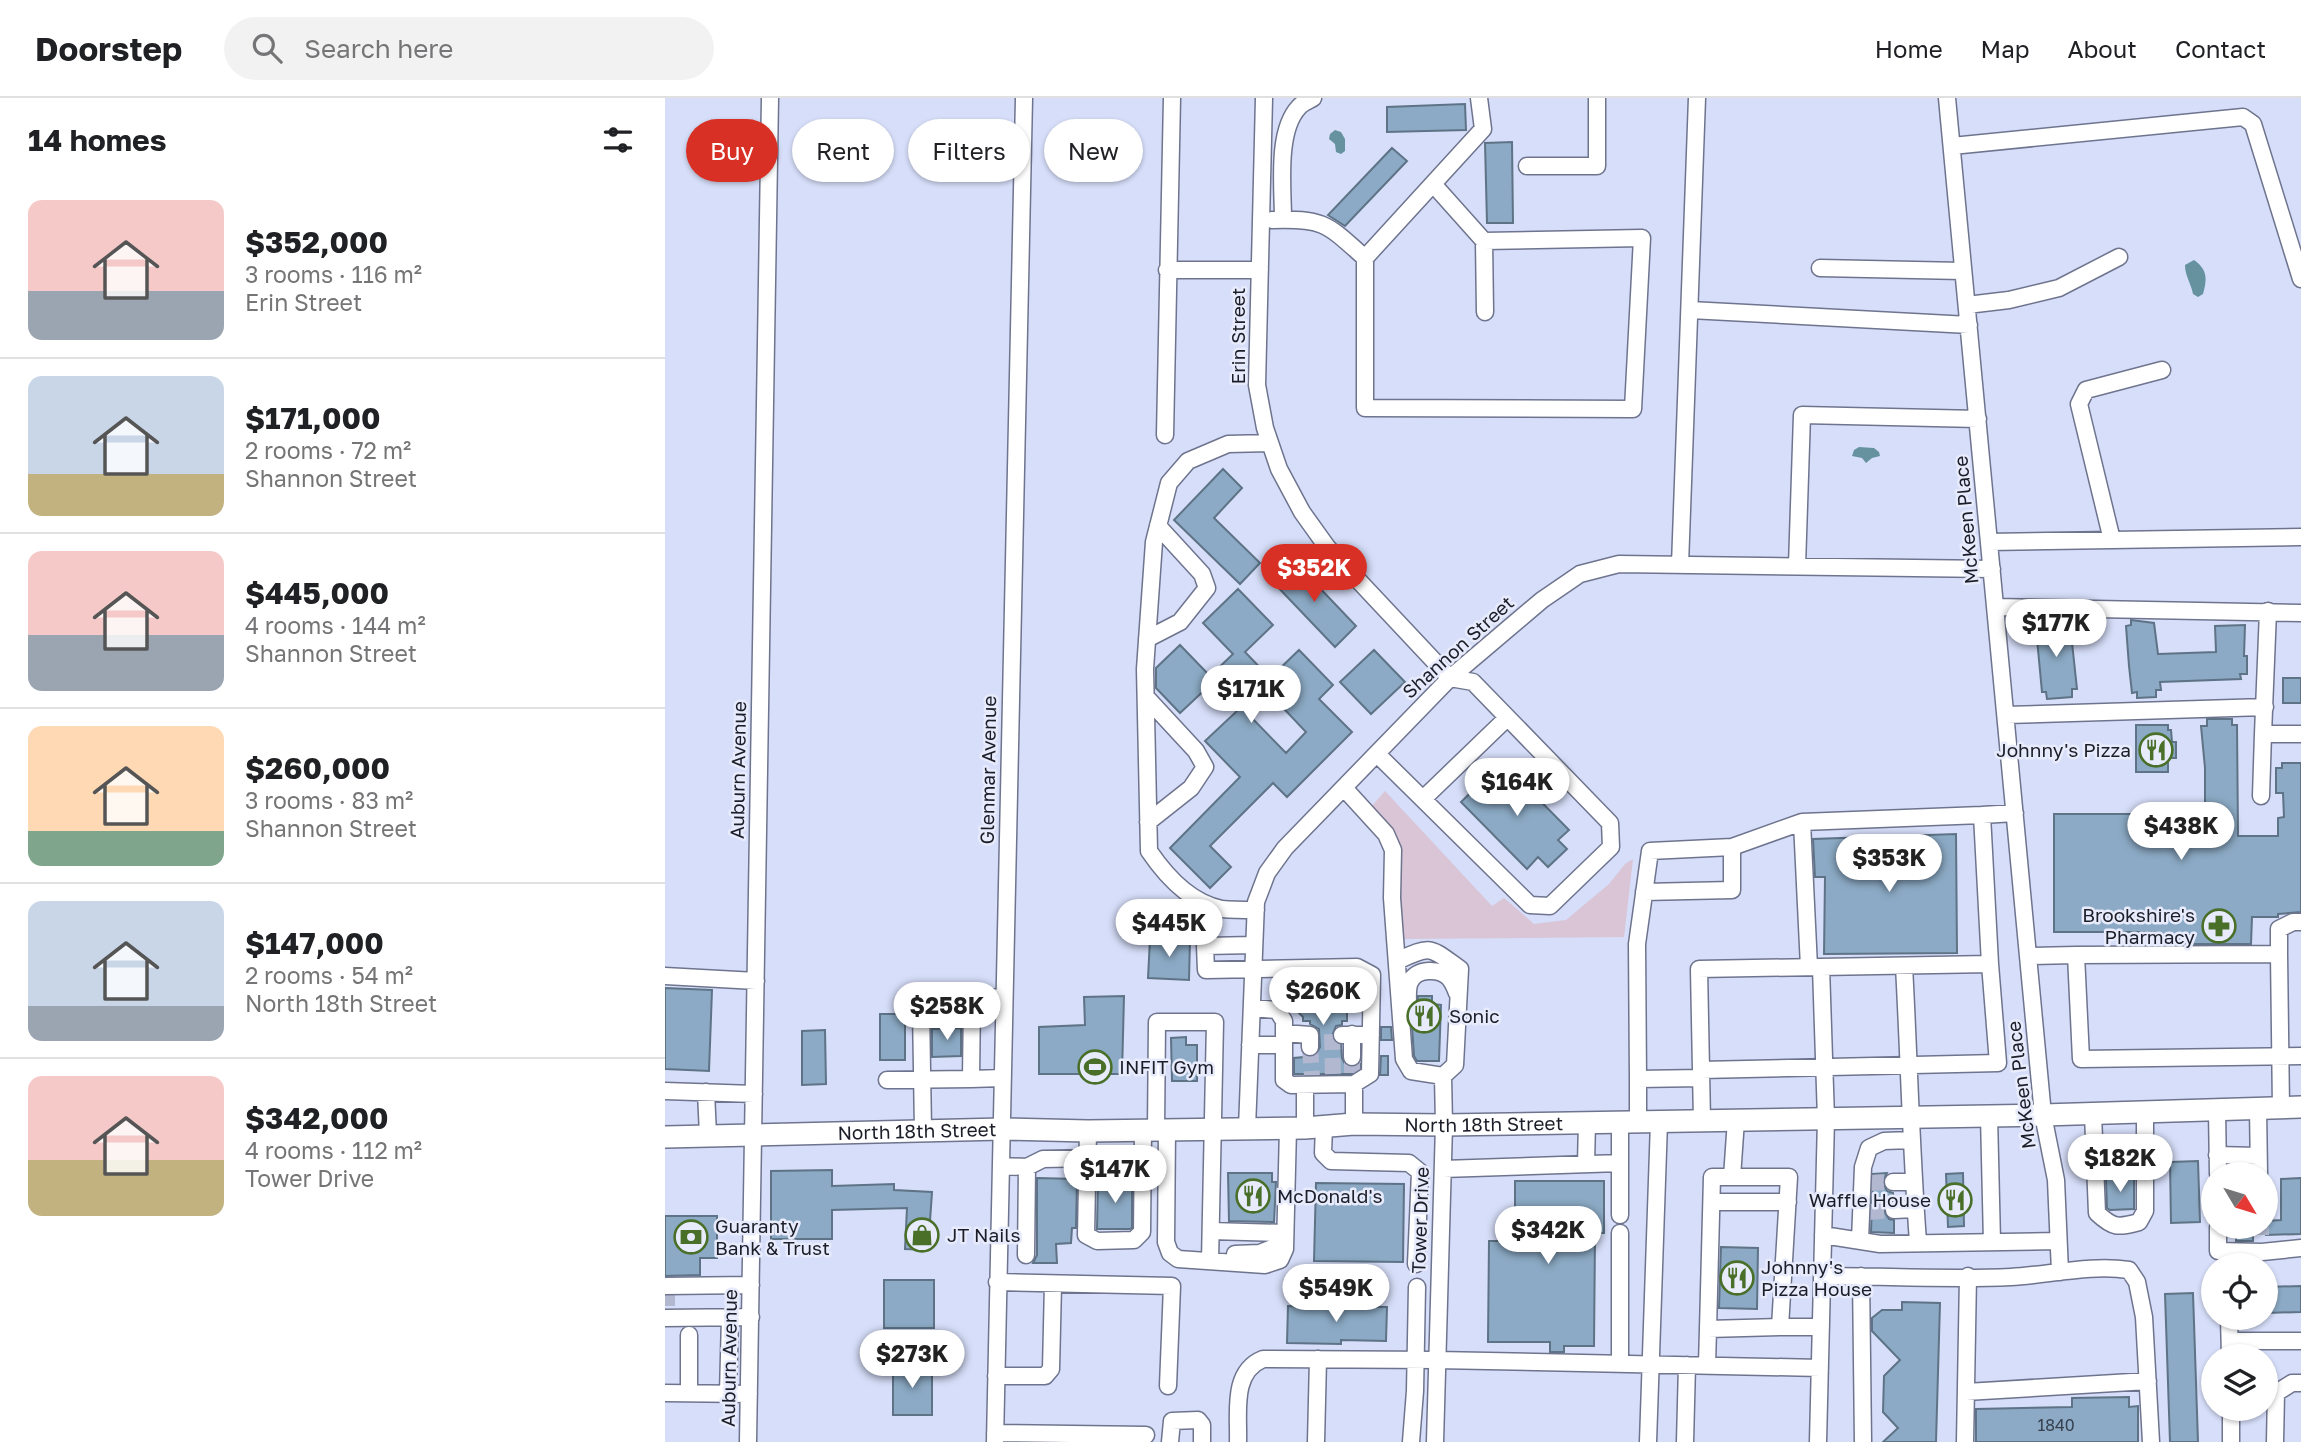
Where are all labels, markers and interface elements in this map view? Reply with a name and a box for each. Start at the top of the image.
search box [224,17,714,80]
text: Doorstep [35,29,182,68]
icon: search [248,29,286,67]
text: Search here [304,33,453,64]
text: Home [1875,34,1943,63]
text: Map [1981,34,2030,63]
text: About [2068,34,2137,63]
text: Contact [2175,34,2266,63]
chip: Buy [686,119,778,182]
chip: Rent [792,119,894,182]
chip: Filters [908,119,1030,182]
chip: New [1044,119,1143,182]
icon: filters [599,121,637,159]
text: 14 homes [28,122,167,158]
text: $352,000 [245,224,388,260]
icon: home [84,228,168,312]
text: 3 rooms · 116 m² [245,260,422,288]
text: Erin Street [245,288,362,316]
street label: Erin Street [1226,288,1249,384]
text: $171,000 [245,400,380,436]
icon: home [84,404,168,488]
text: 2 rooms · 72 m² [245,436,411,464]
street label: McKeen Place [1948,455,1983,585]
text: Shannon Street [245,464,417,492]
pin: $352K [1265,545,1363,604]
text: $352K [1277,553,1351,581]
text: $445,000 [245,575,389,611]
icon: home [84,579,168,663]
street label: Shannon Street [1397,591,1518,703]
pin: $177K [2007,600,2105,659]
text: $177K [2021,608,2091,636]
text: 4 rooms · 144 m² [245,611,426,639]
text: Shannon Street [245,639,417,667]
pin: $171K [1202,666,1300,725]
text: $171K [1217,674,1285,702]
street label: Glenmar Avenue [975,695,1000,845]
street label: Auburn Avenue [725,701,750,839]
restaurant icon: Johnny's Pizza [2137,731,2175,769]
place label: Johnny's Pizza [1996,738,2131,761]
text: $260,000 [245,750,390,786]
icon: home [84,754,168,838]
pin: $164K [1468,758,1566,818]
text: $164K [1481,767,1553,795]
text: 3 rooms · 83 m² [245,786,413,814]
pin: $438K [2132,802,2230,862]
text: $438K [2143,811,2219,839]
text: Shannon Street [245,814,417,842]
pin: $353K [1840,834,1938,894]
text: $353K [1852,843,1926,871]
pin: $445K [1120,900,1218,959]
place label: Brookshire's Pharmacy [2082,903,2195,948]
pharmacy icon: Brookshire's Pharmacy [2200,907,2238,945]
text: $445K [1132,908,1206,936]
text: $147,000 [245,925,384,961]
icon: home [84,929,168,1013]
text: 2 rooms · 54 m² [245,961,413,989]
pin: $260K [1274,968,1372,1027]
text: $260K [1285,976,1361,1004]
pin: $258K [898,982,996,1042]
text: North 18th Street [245,989,437,1017]
text: $258K [910,991,984,1019]
restaurant icon: Sonic [1405,997,1443,1035]
place label: Sonic [1449,1004,1500,1027]
street label: McKeen Place [2001,1020,2040,1150]
sports icon: INFIT Gym [1076,1048,1114,1086]
place label: INFIT Gym [1119,1055,1214,1078]
text: $342,000 [245,1100,389,1136]
icon: home [84,1104,168,1188]
street label: North 18th Street [1404,1111,1563,1136]
street label: North 18th Street [837,1117,997,1144]
pin: $182K [2071,1134,2169,1194]
text: 4 rooms · 112 m² [245,1136,422,1164]
text: $182K [2084,1143,2156,1171]
pin: $147K [1066,1146,1164,1205]
text: $147K [1080,1154,1150,1182]
north arrow [2201,1162,2279,1239]
map controls [2201,1162,2278,1421]
text: Tower Drive [245,1164,374,1192]
street label: Tower Drive [1406,1166,1433,1274]
restaurant icon: McDonald's [1234,1177,1272,1215]
restaurant icon: Waffle House [1936,1181,1974,1219]
place label: McDonald's [1277,1184,1383,1207]
place label: Waffle House [1809,1188,1931,1211]
pin: $342K [1499,1206,1597,1266]
place label: Guaranty Bank & Trust [715,1214,830,1259]
text: $342K [1511,1215,1585,1243]
shop icon: JT Nails [903,1216,941,1254]
bank icon: Guaranty Bank & Trust [672,1218,710,1256]
place label: JT Nails [947,1223,1021,1246]
button: locate [2201,1253,2278,1330]
place label: Johnny's Pizza House [1761,1255,1872,1300]
restaurant icon: Johnny's Pizza House [1718,1259,1756,1297]
pin: $549K [1287,1264,1385,1324]
text: $549K [1298,1273,1374,1301]
street label: Auburn Avenue [716,1289,741,1427]
pin: $273K [863,1330,961,1390]
text: $273K [876,1339,948,1367]
button: layers [2201,1344,2278,1421]
house number: 1840 [2037,1415,2075,1435]

